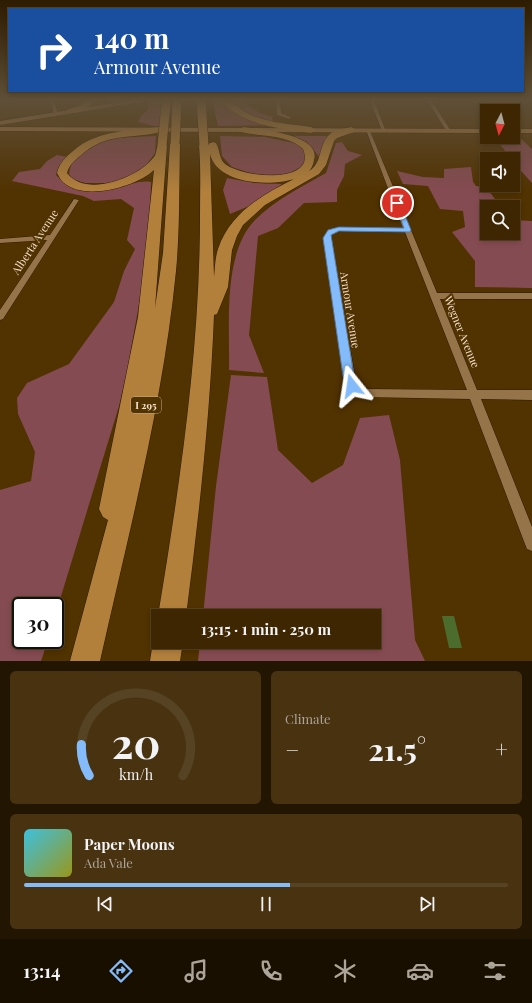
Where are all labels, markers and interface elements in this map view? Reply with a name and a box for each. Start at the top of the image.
text: 140 m [94,19,169,56]
icon: right [28,24,80,76]
text: Armour Avenue [94,55,221,79]
north arrow [480,104,520,144]
map controls [480,104,520,240]
button: sound [480,152,520,192]
pin [380,186,414,220]
icon: arrive [386,192,408,214]
button: search [480,200,520,240]
street label: Alberta Avenue [7,206,61,278]
street label: Armour Avenue [337,270,364,350]
street label: Wegner Avenue [441,293,484,370]
position arrow [331,365,373,407]
road number: I 295 [131,397,161,413]
speed limit sign: 30 [12,597,64,649]
text: 13:15 · 1 min · 250 m [201,619,331,639]
text: Climate [285,710,331,727]
text: 20 [111,713,160,768]
text: 21.5° [368,729,426,769]
text: − [285,734,299,764]
text: + [495,734,508,764]
text: km/h [118,764,153,783]
text: Paper Moons [84,834,175,854]
text: Ada Vale [84,854,133,871]
icon: previous [94,893,116,915]
icon: pause [255,893,277,915]
icon: next [416,893,438,915]
icon: directions [107,957,135,985]
icon: music [182,957,210,985]
icon: phone [257,957,285,985]
icon: climate [331,957,359,985]
icon: car [406,957,434,985]
icon: filters [481,957,509,985]
text: 13:14 [23,959,61,983]

